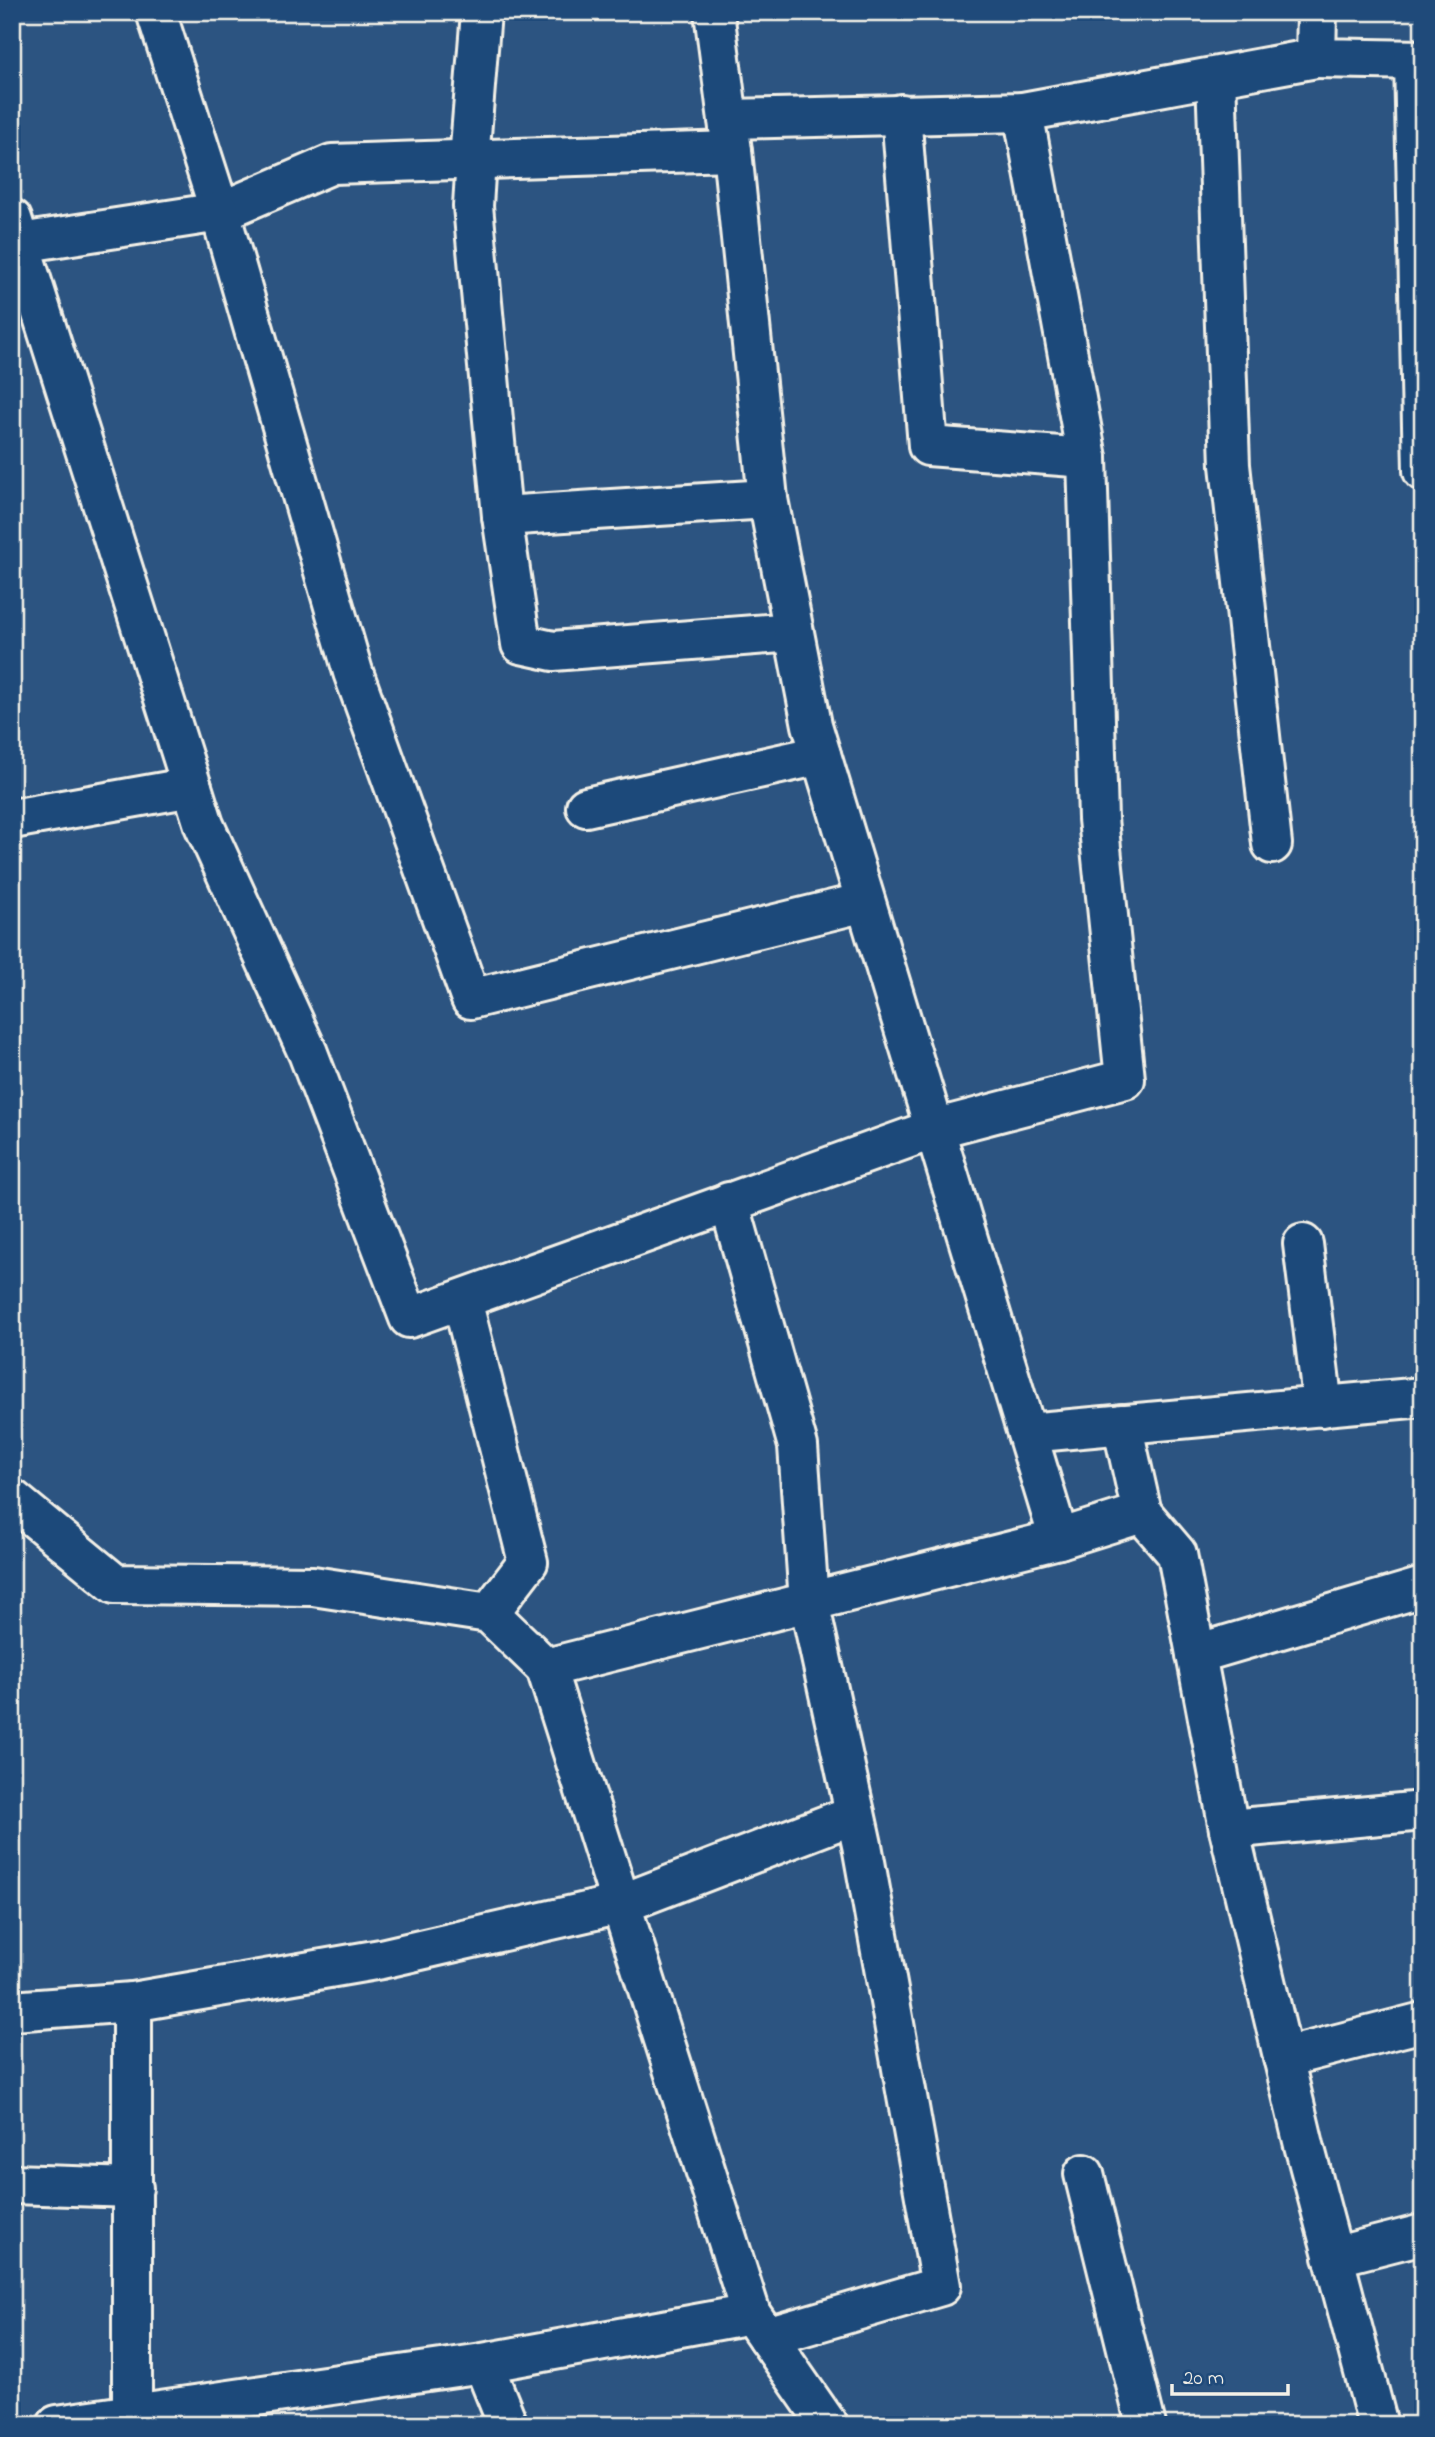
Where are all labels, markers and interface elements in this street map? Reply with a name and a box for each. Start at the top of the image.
scale bar [1172,2353,1288,2397]
text: 20 m [1183,2364,1224,2394]

